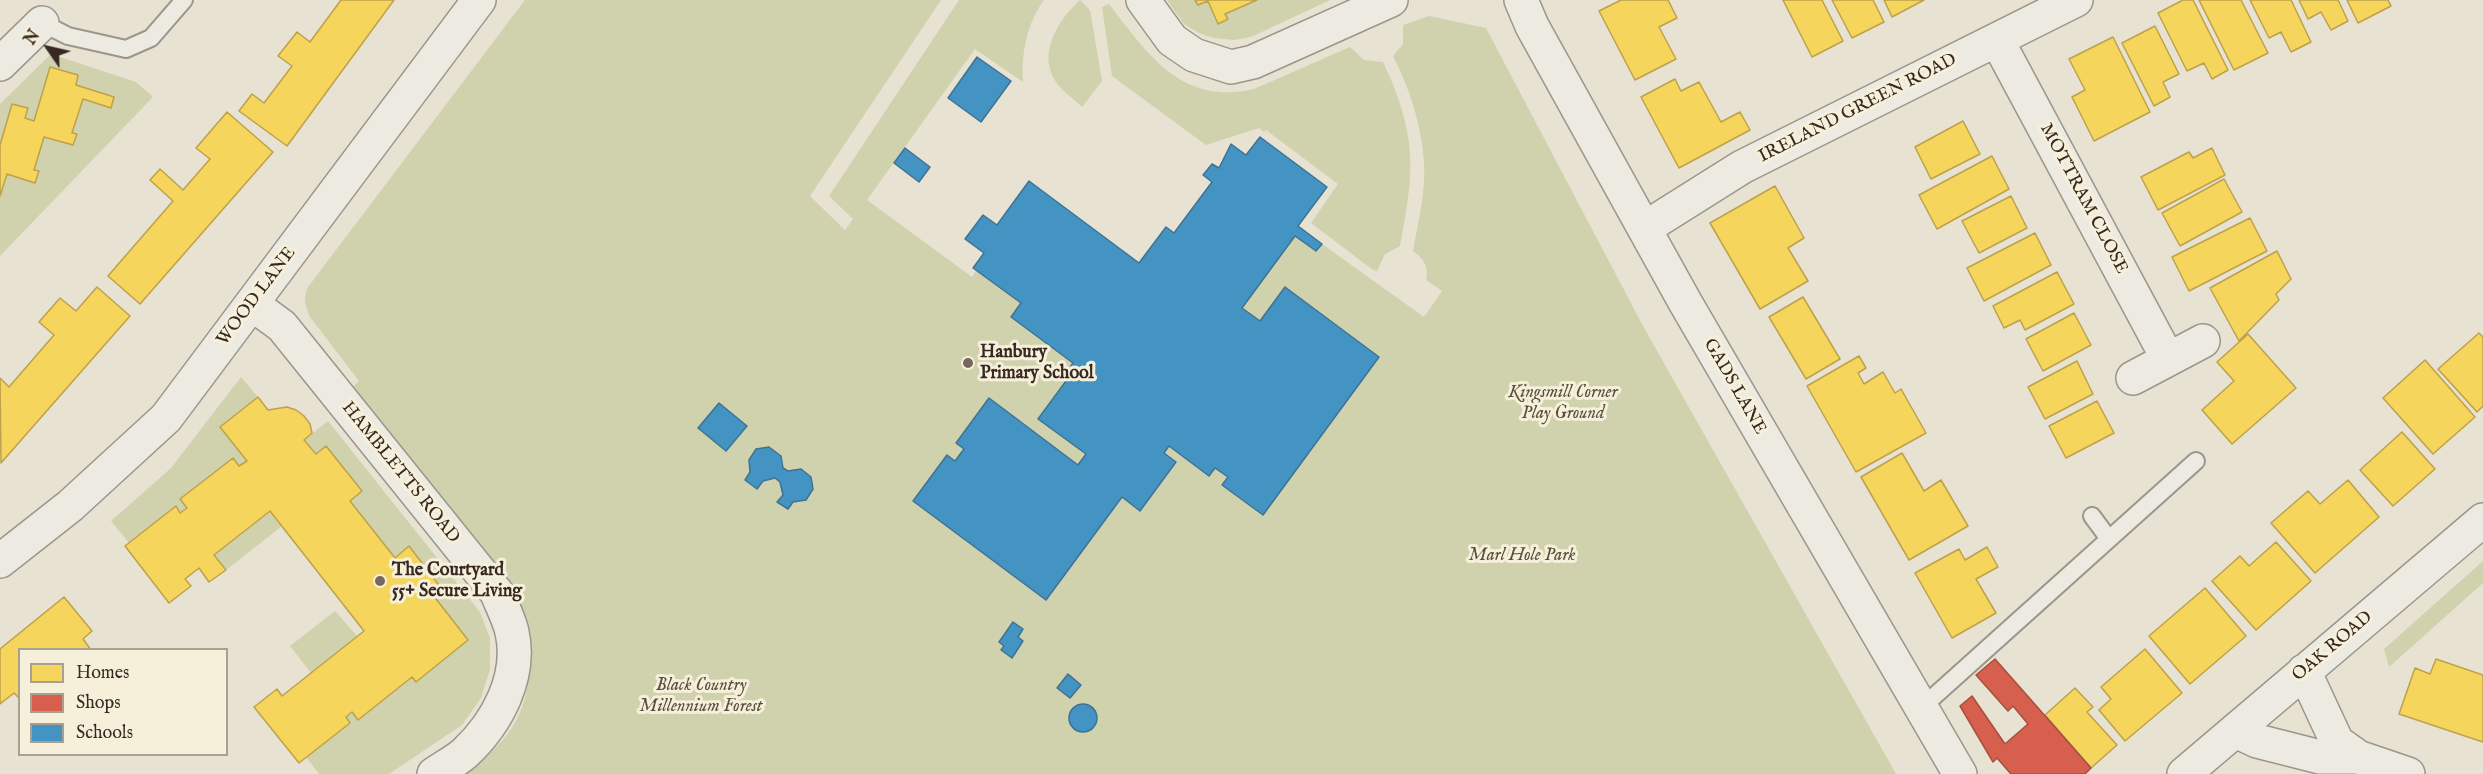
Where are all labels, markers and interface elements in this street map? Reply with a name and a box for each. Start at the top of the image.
north arrow [18,18,78,78]
text: N [21,27,45,49]
street label: IRELAND GREEN ROAD [1755,50,1961,168]
street label: MOTTRAM CLOSE [2034,120,2132,278]
street label: WOOD LANE [213,243,301,351]
street label: GADS LANE [1698,335,1770,439]
place label: Hanbury Primary School [980,342,1094,385]
marker: Hanbury Primary School [961,356,975,370]
park label: Kingsmill Corner Play Ground [1508,382,1618,424]
street label: HAMBLETTS ROAD [336,398,464,548]
park label: Marl Hole Park [1468,545,1576,567]
place label: The Courtyard 55+ Secure Living [392,560,522,602]
marker: The Courtyard 55+ Secure Living [373,574,387,588]
street label: OAK ROAD [2288,607,2378,687]
legend [18,648,228,756]
text: Homes [76,662,129,685]
park label: Black Country Millennium Forest [639,675,763,718]
text: Shops [76,692,121,715]
text: Schools [76,722,133,745]

